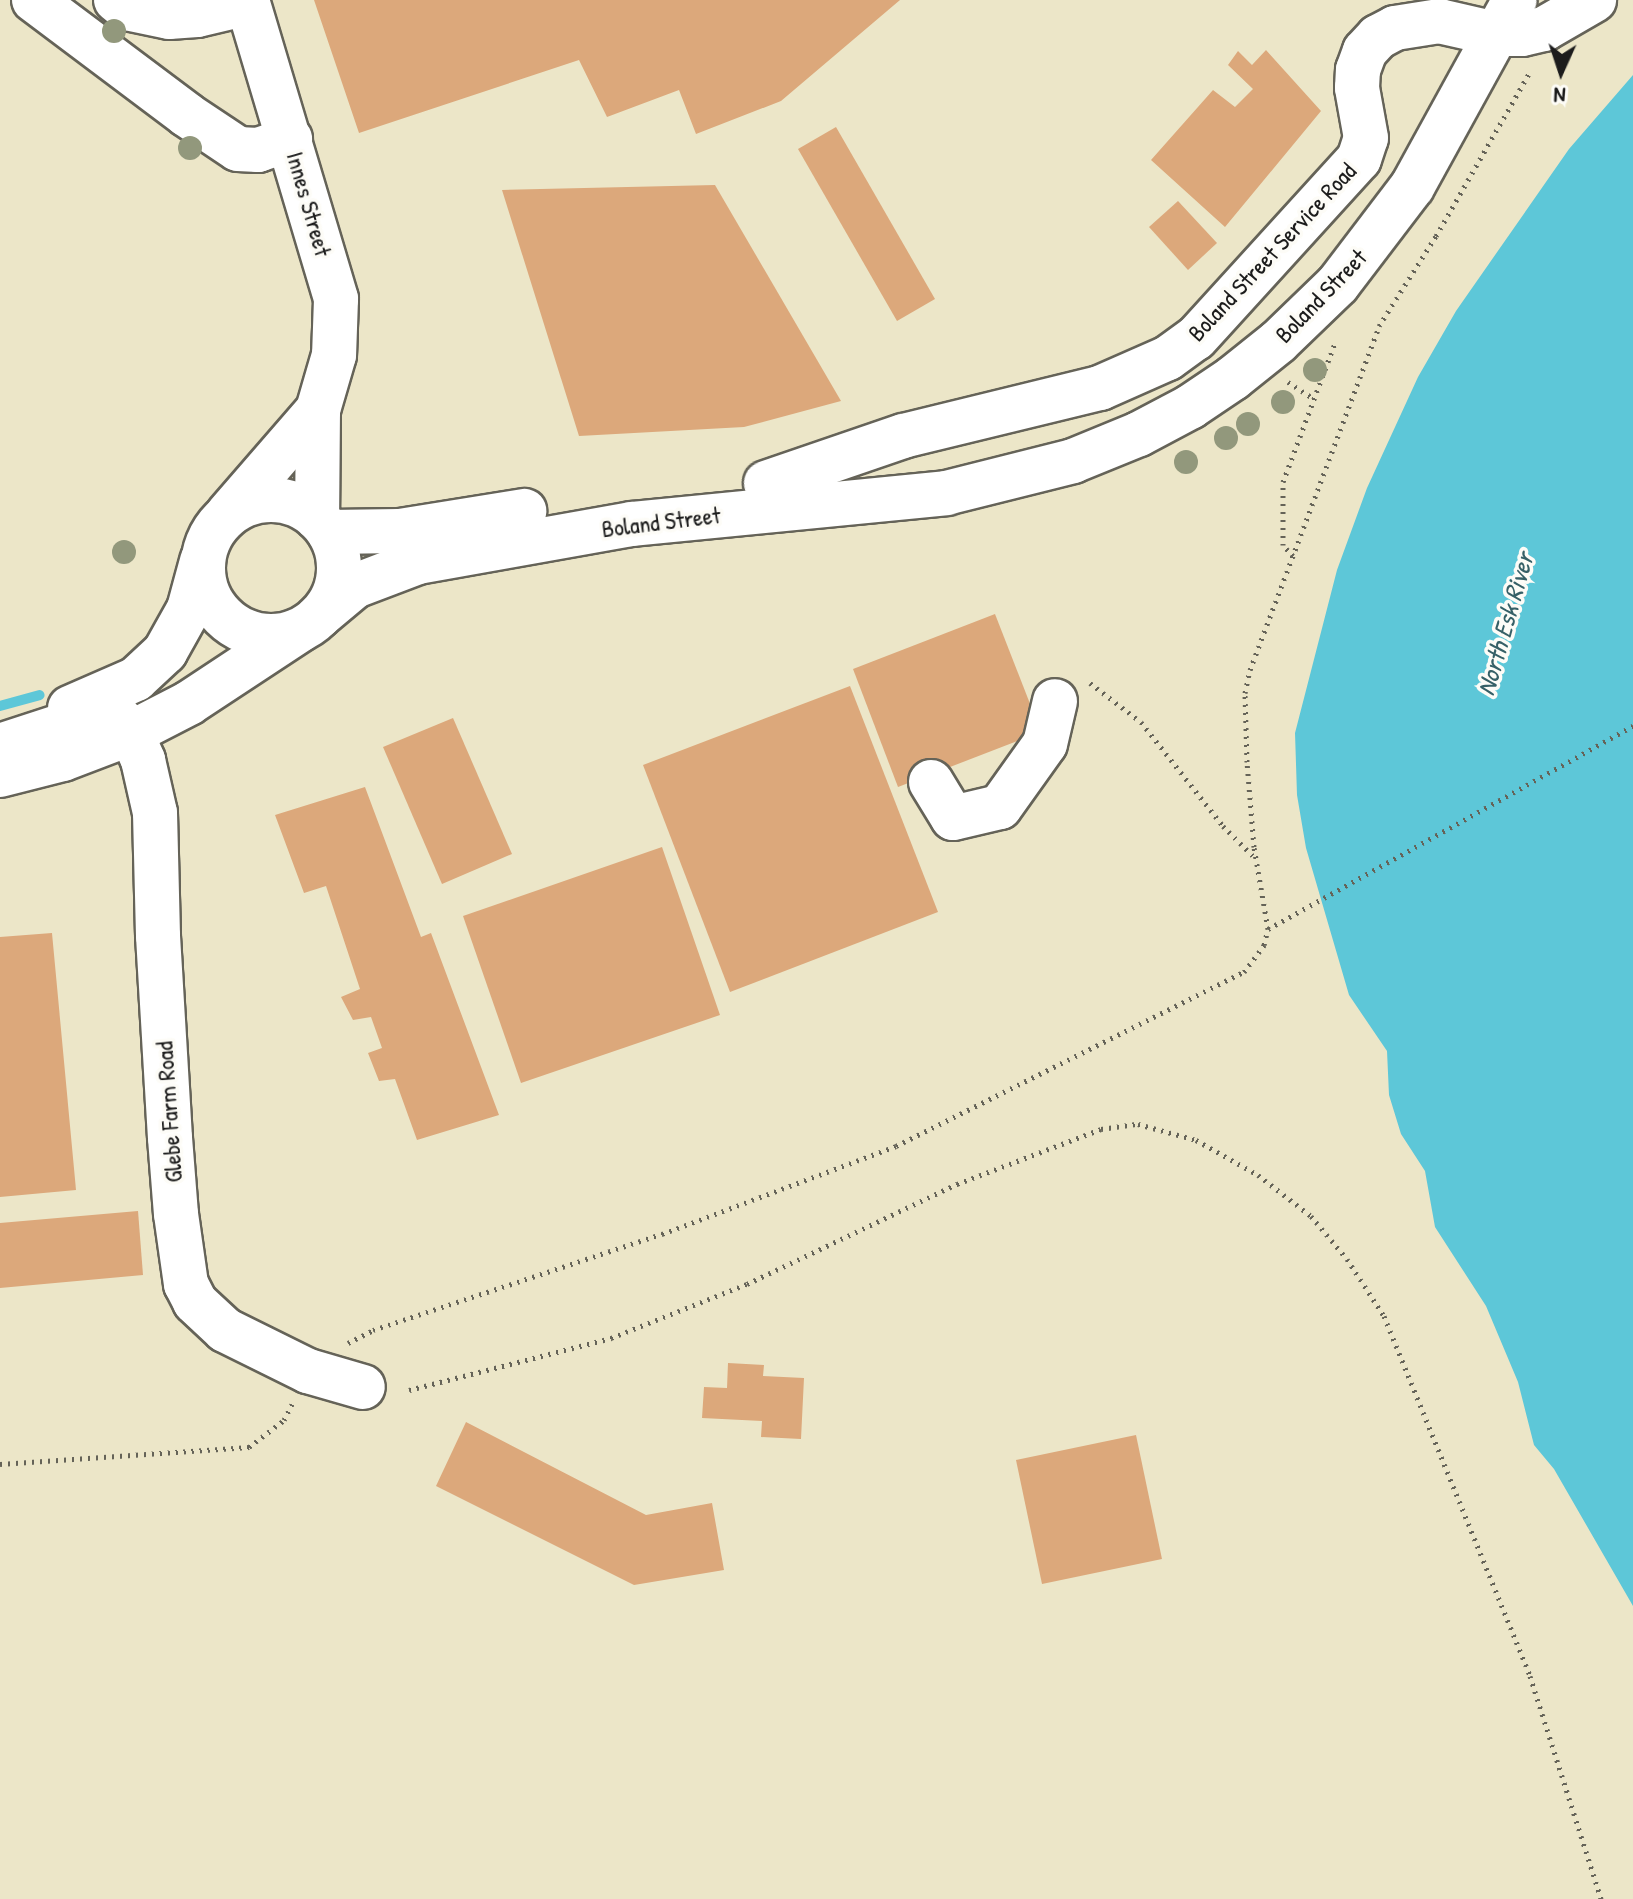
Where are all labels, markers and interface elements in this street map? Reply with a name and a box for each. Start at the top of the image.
north arrow [1521,32,1601,112]
text: N [1553,81,1566,111]
street label: Innes Street [280,148,338,260]
street label: Boland Street Service Road [1182,157,1362,347]
street label: Boland Street [1269,243,1373,349]
street label: Boland Street [600,500,722,544]
water label: North Esk River [1470,549,1540,699]
street label: Glebe Farm Road [150,1041,188,1183]

